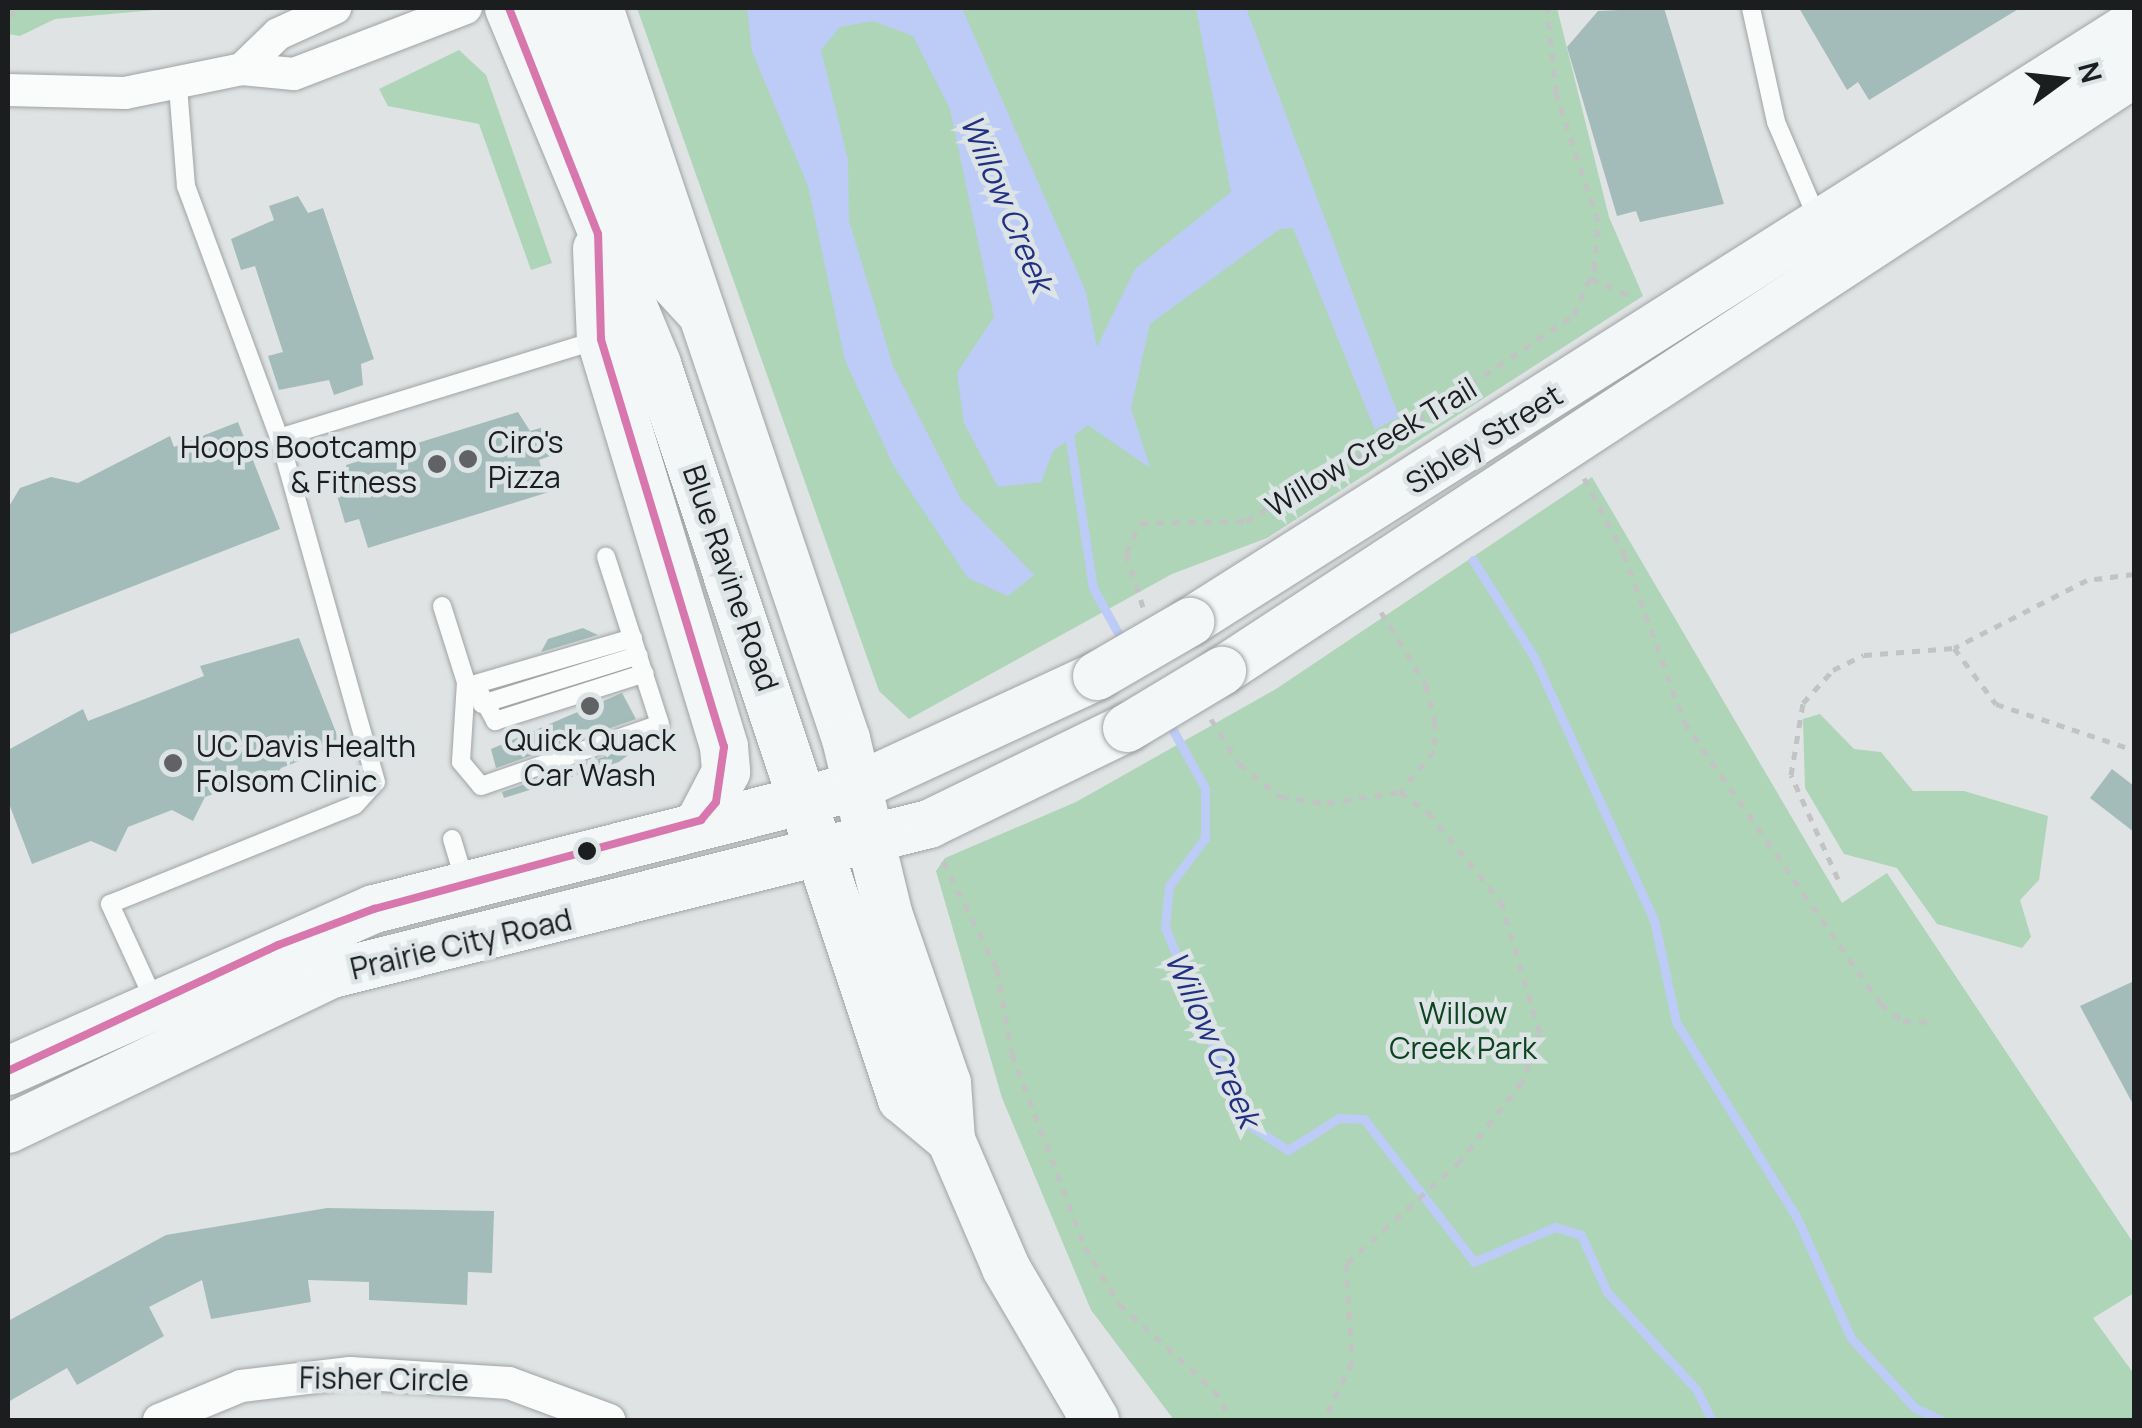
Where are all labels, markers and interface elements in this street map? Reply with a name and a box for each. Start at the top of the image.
north arrow [2012,30,2112,130]
text: N [2070,58,2112,87]
water label: Willow Creek [953,109,1061,297]
street label: Willow Creek Trail [1259,370,1483,524]
street label: Sibley Street [1399,377,1569,501]
place label: Ciro's Pizza [488,424,564,494]
place label: Hoops Bootcamp & Fitness [180,429,417,500]
marker: Ciro's Pizza [457,448,479,470]
marker: Hoops Bootcamp & Fitness [426,453,448,475]
street label: Blue Ravine Road [676,460,786,696]
marker: Quick Quack Car Wash [579,695,601,717]
place label: Quick Quack Car Wash [504,722,676,792]
place label: UC Davis Health Folsom Clinic [196,728,416,798]
marker: UC Davis Health Folsom Clinic [160,750,186,776]
unlabelled marker [577,841,597,861]
street label: Prairie City Road [347,901,575,987]
water label: Willow Creek [1157,945,1269,1133]
park label: Willow Creek Park [1389,995,1537,1066]
street label: Fisher Circle [299,1360,469,1398]

